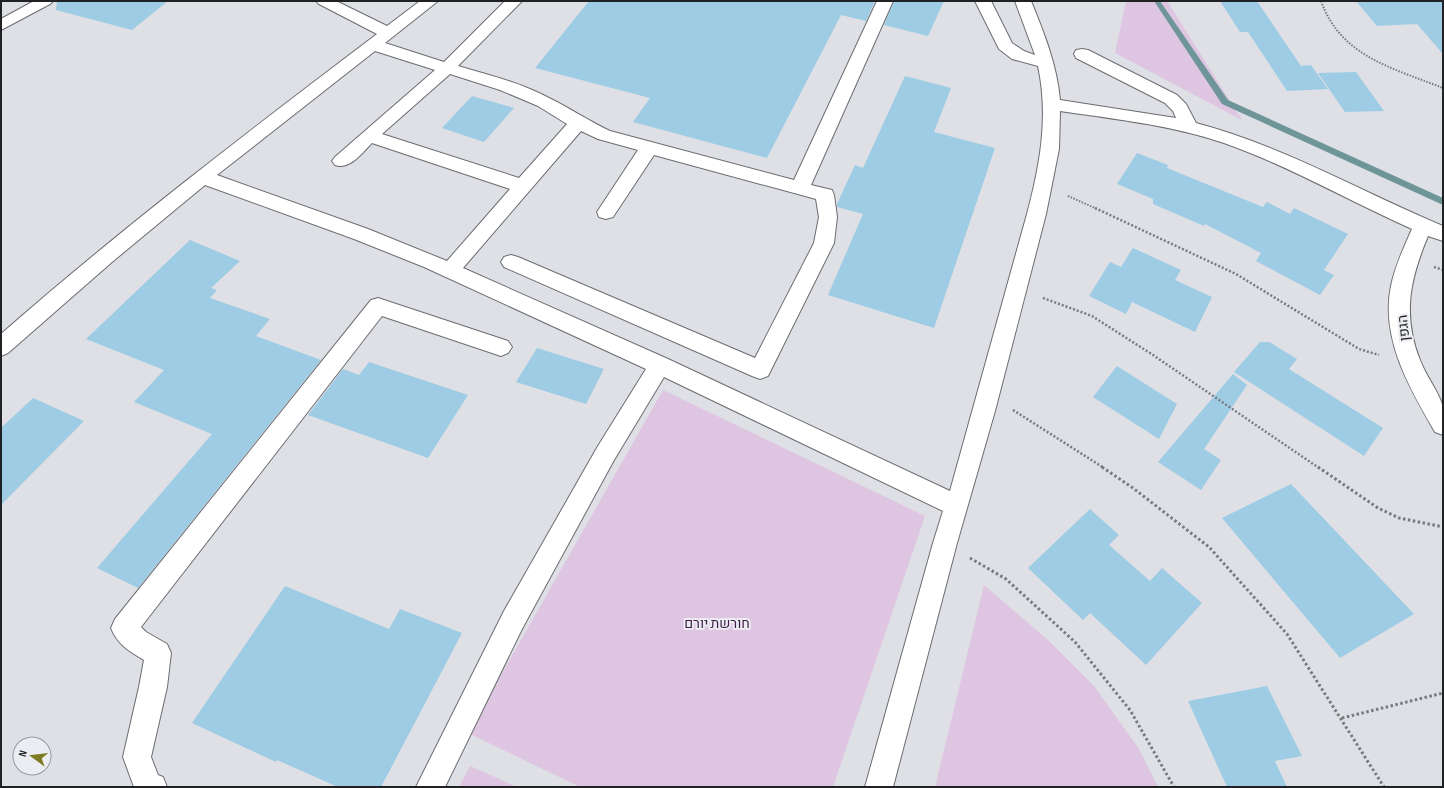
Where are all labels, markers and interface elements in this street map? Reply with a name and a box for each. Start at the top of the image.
street label: הגפן [1394,314,1413,342]
park label: חורשת יורם [684,615,750,632]
north arrow [12,736,52,776]
text: N [16,749,30,758]

